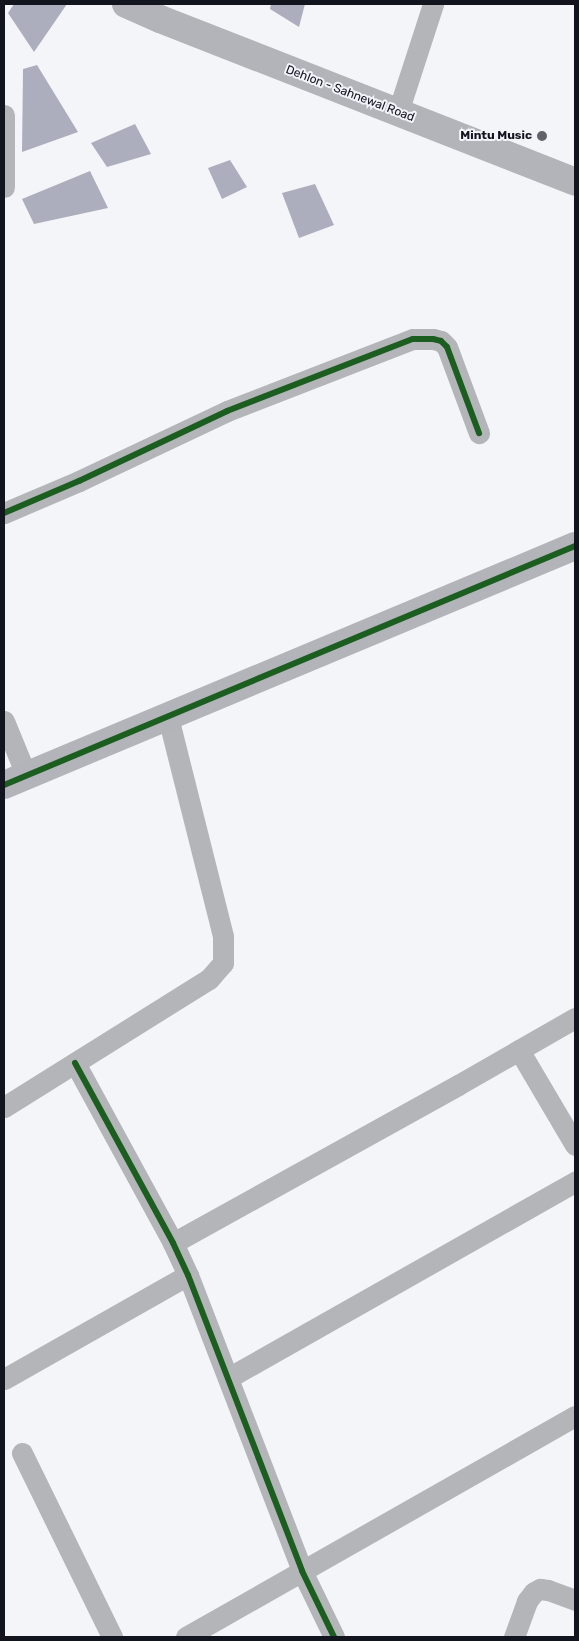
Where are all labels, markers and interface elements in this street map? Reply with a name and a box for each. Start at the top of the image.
street label: Dehlon - Sahnewal Road [284,63,416,125]
place label: Mintu Music [460,129,532,143]
marker: Mintu Music [536,130,548,142]

